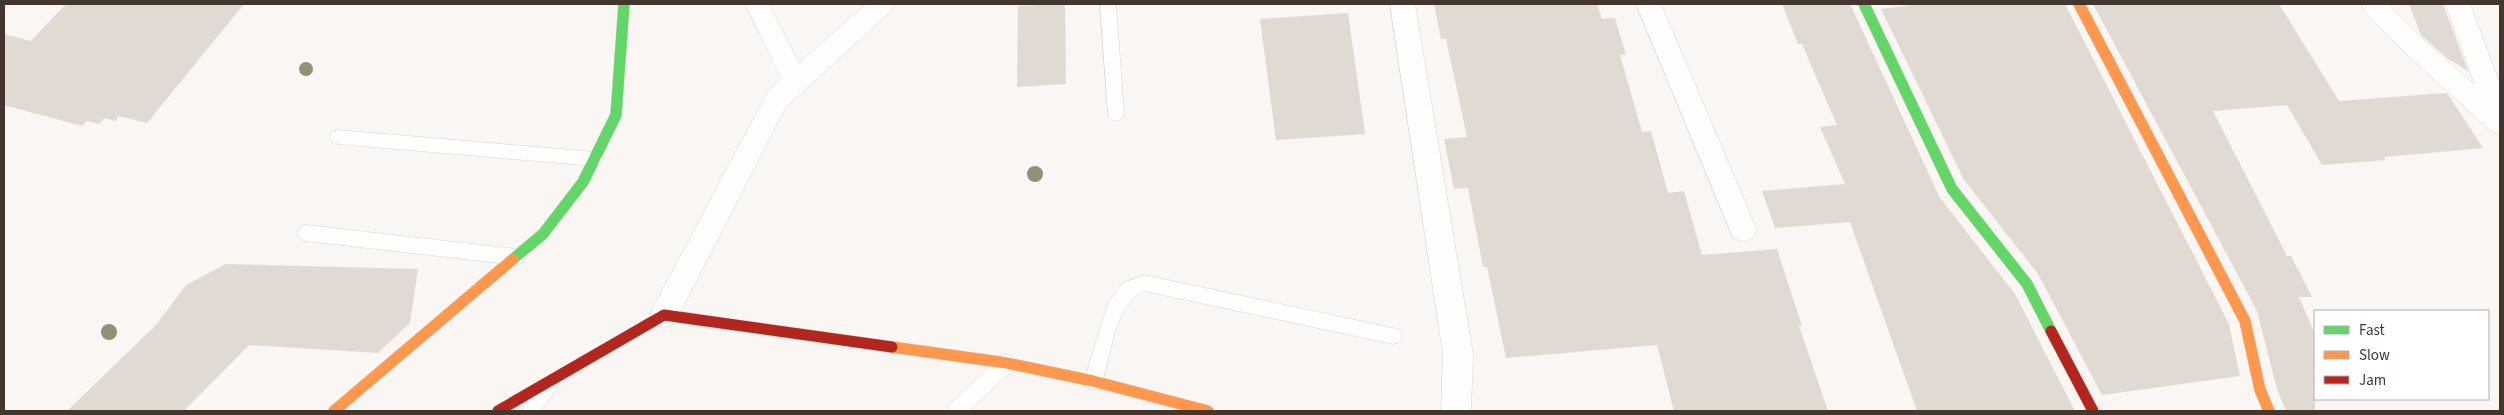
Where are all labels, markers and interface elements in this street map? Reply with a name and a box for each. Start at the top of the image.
legend [2314,310,2489,400]
text: Fast [2359,320,2385,341]
text: Slow [2359,345,2390,366]
text: Jam [2359,370,2386,391]

